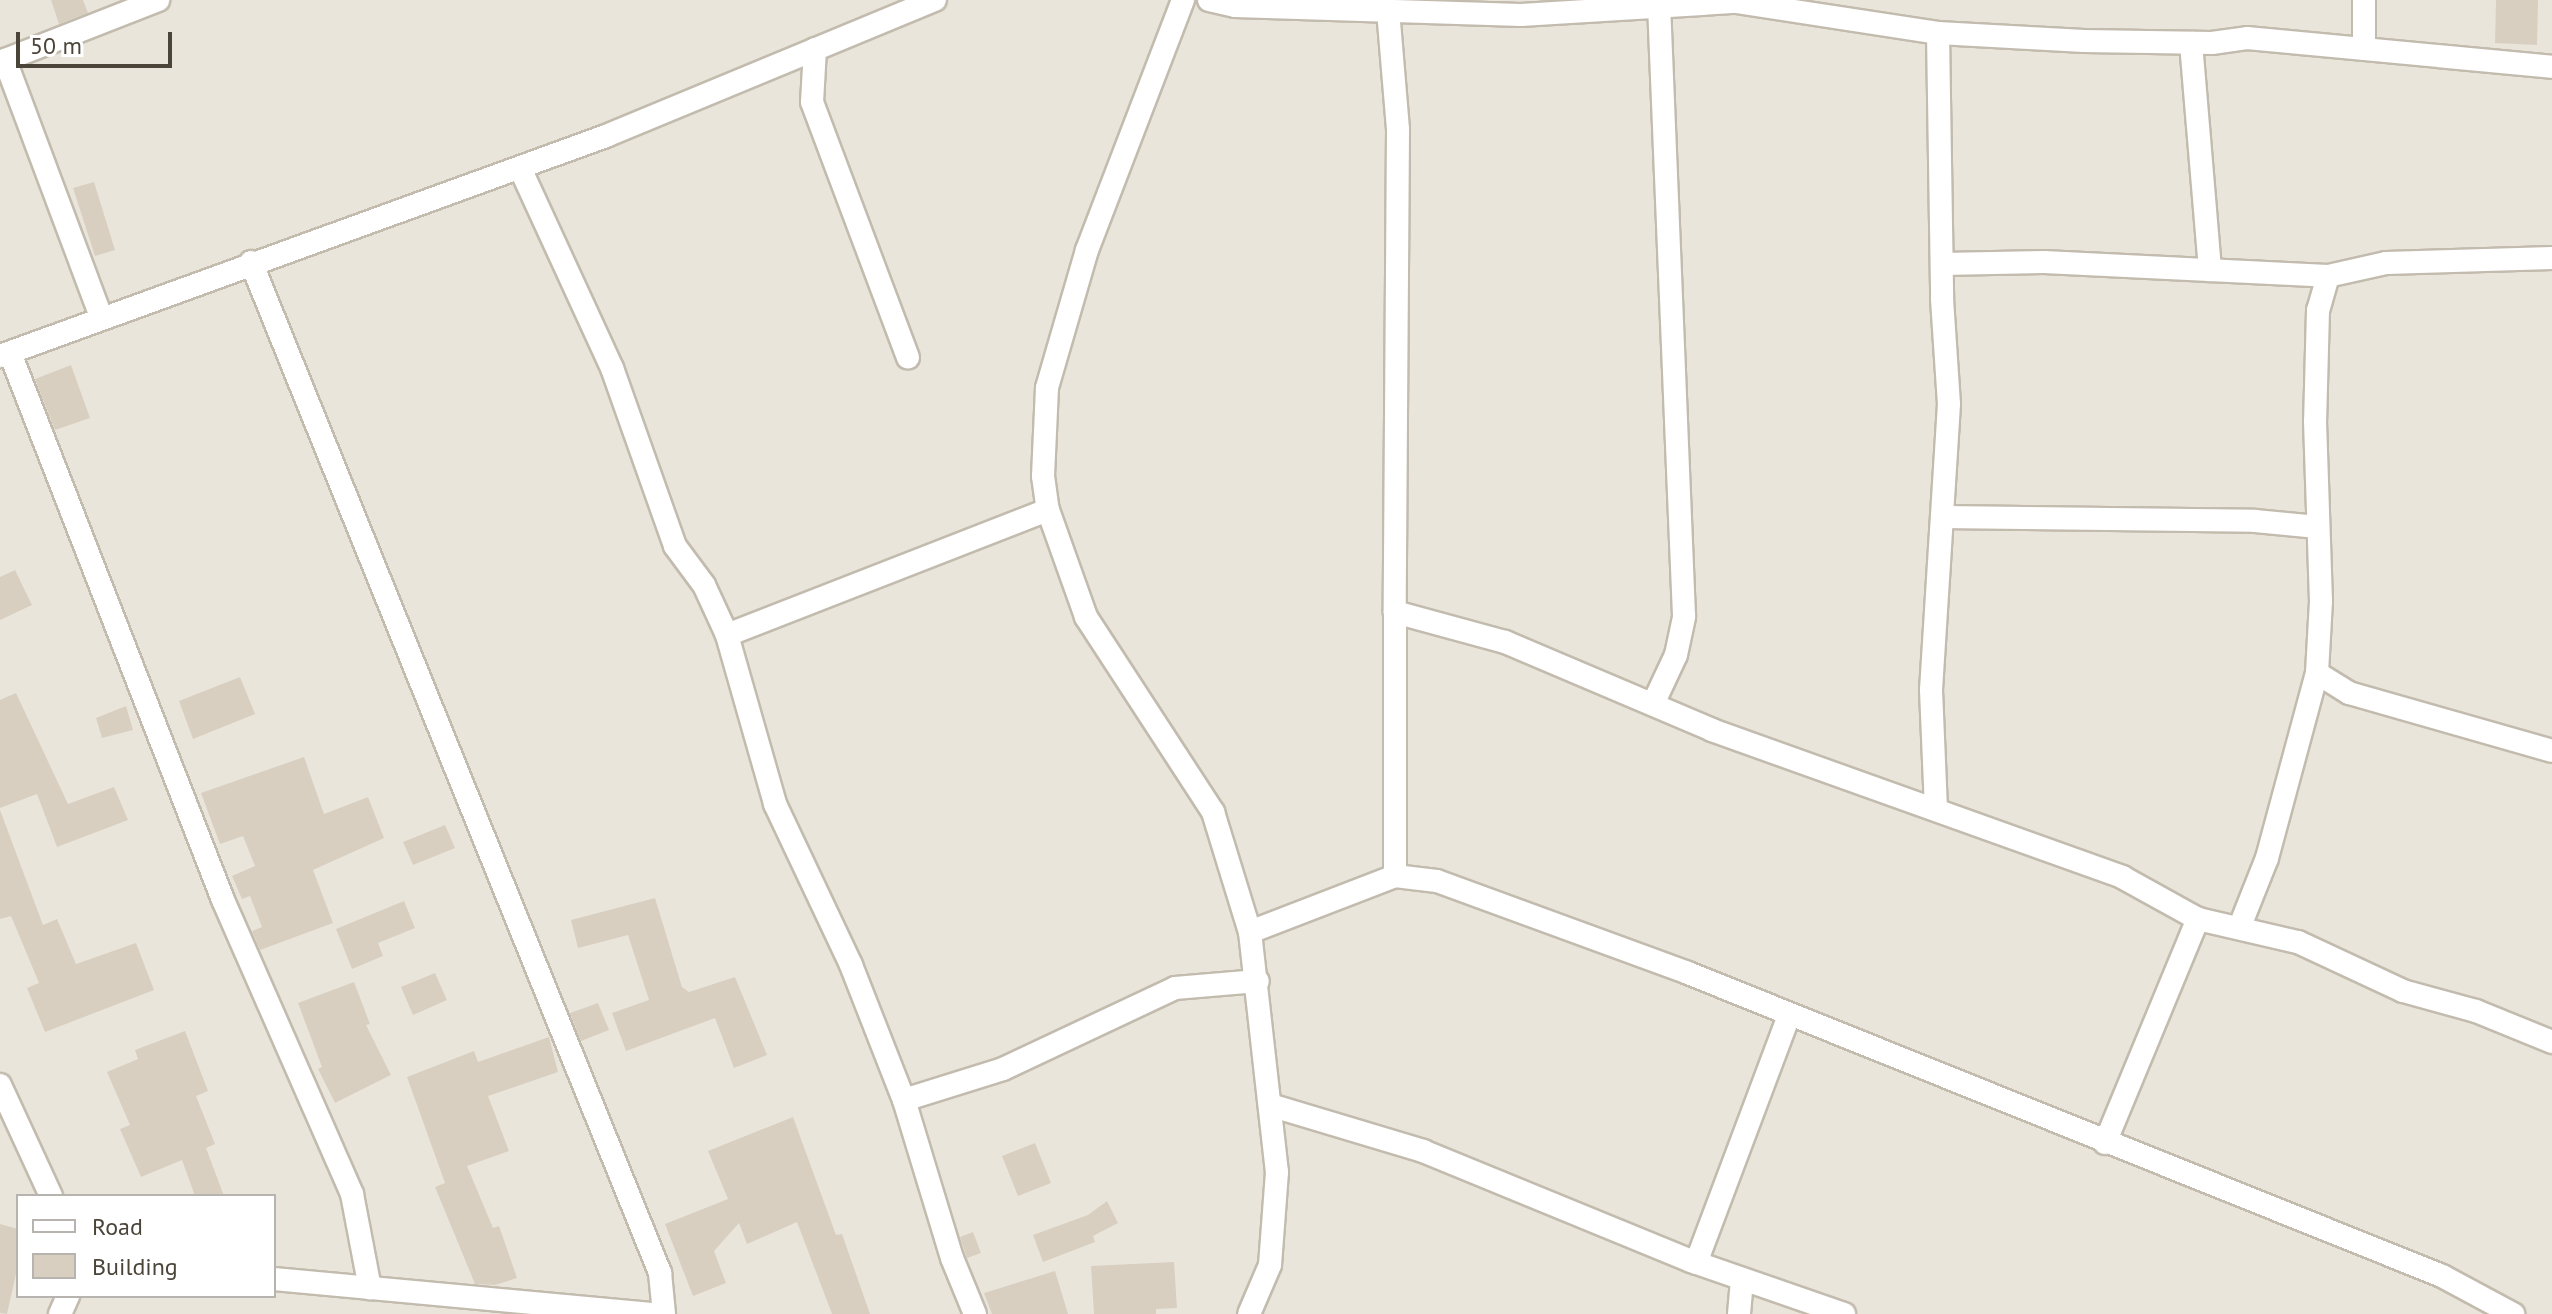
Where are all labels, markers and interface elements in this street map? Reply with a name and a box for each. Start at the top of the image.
scale bar [20,16,176,66]
text: 50 m [30,30,82,61]
legend [16,1194,276,1298]
text: Road [92,1211,143,1242]
text: Building [92,1251,178,1282]

